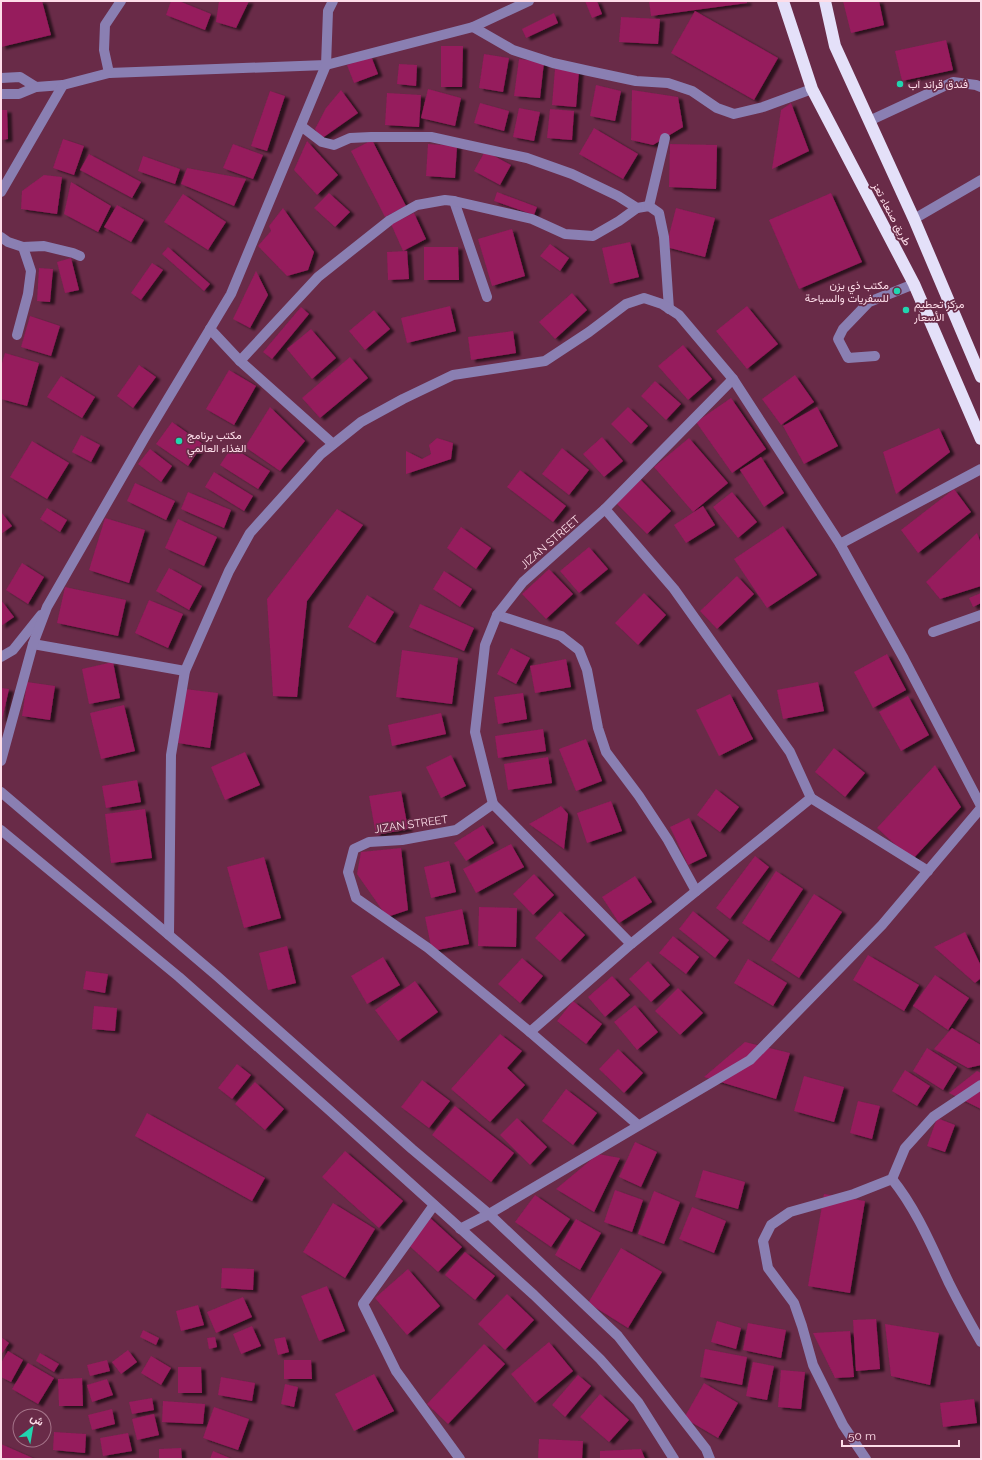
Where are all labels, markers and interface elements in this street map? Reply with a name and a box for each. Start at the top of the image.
place label: فندق قراند اب [908,78,968,91]
marker: فندق قراند اب [895,79,905,89]
street label: طريق صنعاء تعز [869,180,914,248]
place label: مكتب ذي يزن للسفريات والسياحة [805,279,889,305]
marker: مكتب ذي يزن للسفريات والسياحة [892,286,902,296]
place label: مركز تحطيم الأسعار [913,298,964,324]
marker: مركز تحطيم الأسعار [901,305,911,315]
place label: مكتب برنامج الغذاء العالمي [187,429,246,458]
marker: مكتب برنامج الغذاء العالمي [174,436,184,446]
street label: JIZAN STREET [518,513,583,572]
street label: JIZAN STREET [373,813,449,836]
north arrow [12,1408,52,1448]
text: ش [28,1411,46,1429]
scale bar [842,1422,959,1448]
text: 50 m [848,1429,876,1443]

